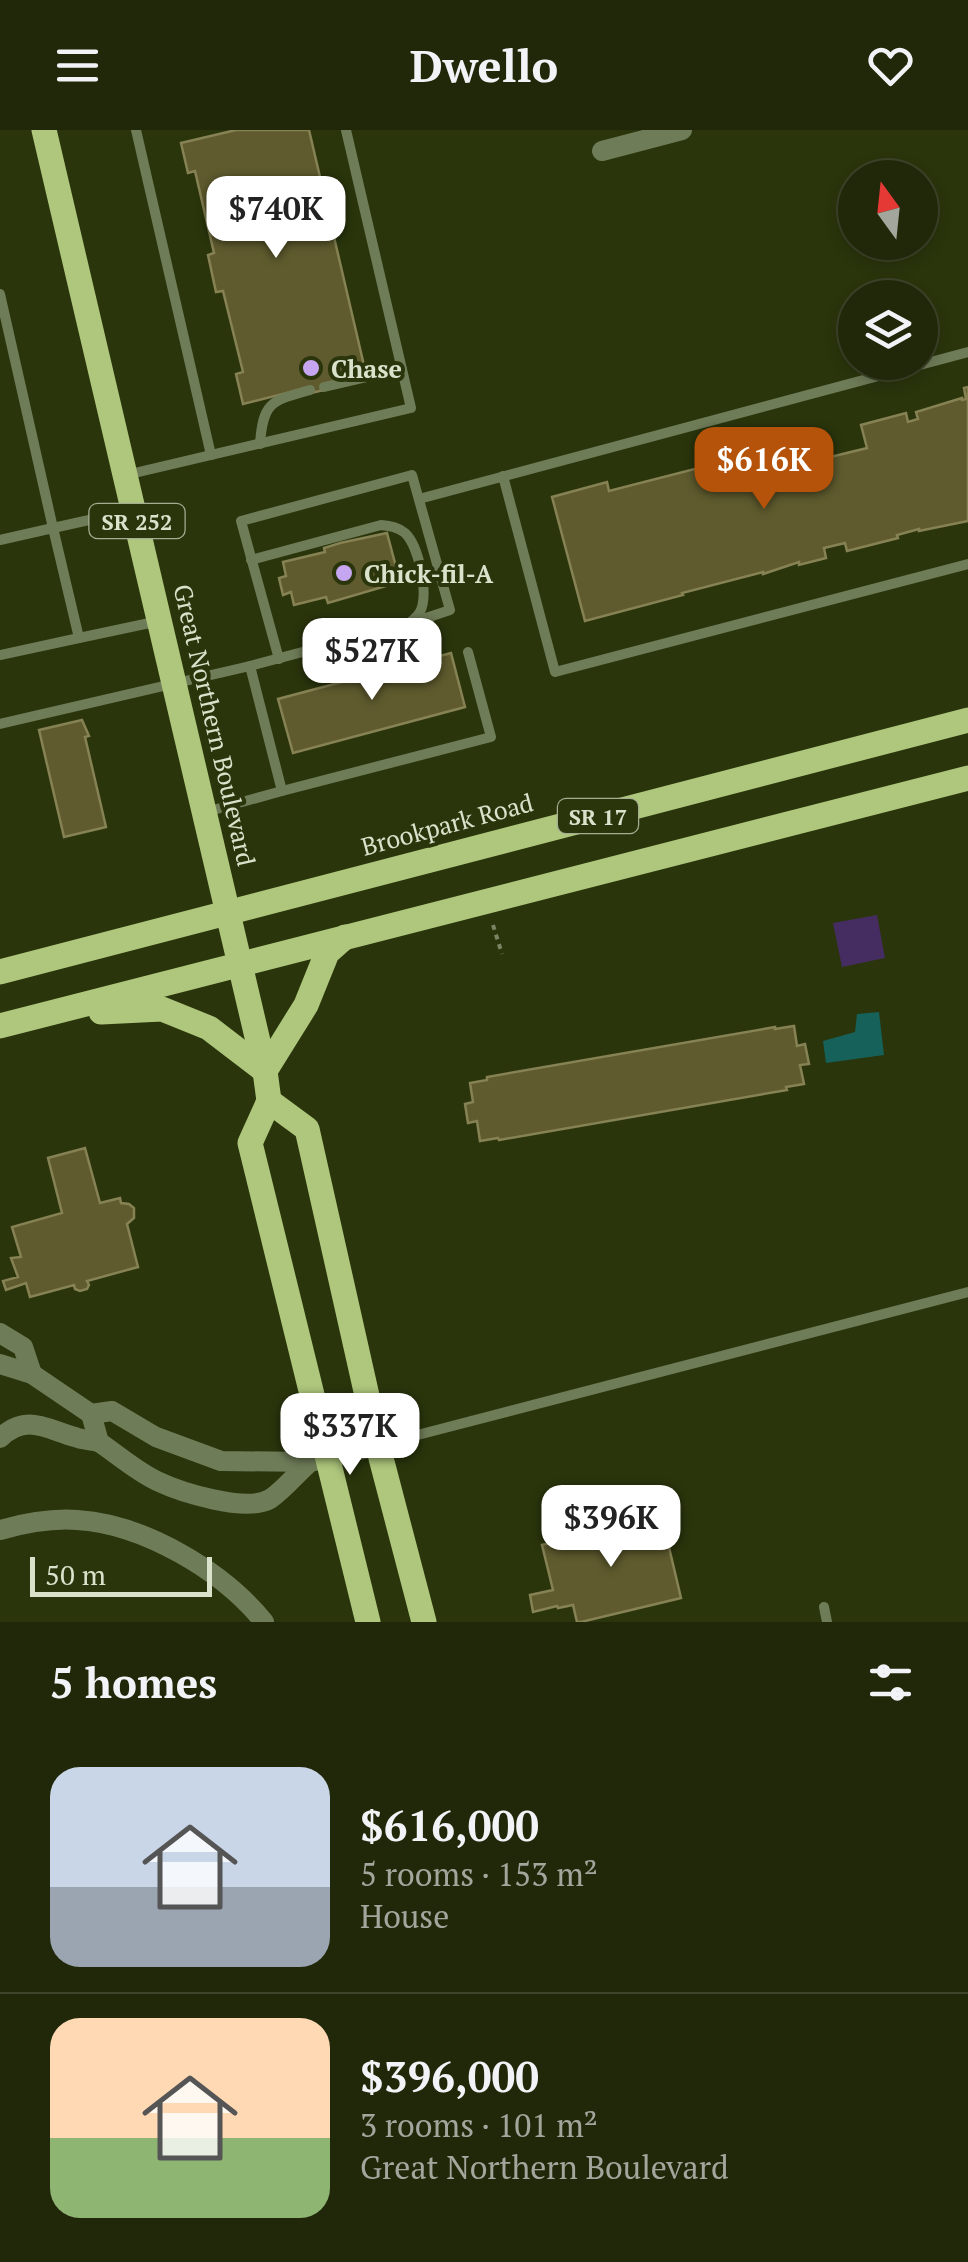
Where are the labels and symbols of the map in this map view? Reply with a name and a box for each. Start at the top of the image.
north arrow [838,160,938,260]
pin: $740K [206,176,346,261]
place label: Chase [331,352,402,385]
marker: Chase [300,357,322,379]
pin: $616K [694,427,834,512]
road number: SR 252 [90,504,184,538]
place label: Chick-fil-A [364,557,494,590]
marker: Chick-fil-A [333,562,355,584]
street label: Great Northern Boulevard [167,581,264,869]
pin: $527K [302,618,442,703]
street label: Brookpark Road [357,785,537,863]
road number: SR 17 [558,799,638,833]
pin: $337K [280,1393,420,1478]
pin: $396K [541,1485,681,1570]
scale bar [30,1552,212,1596]

